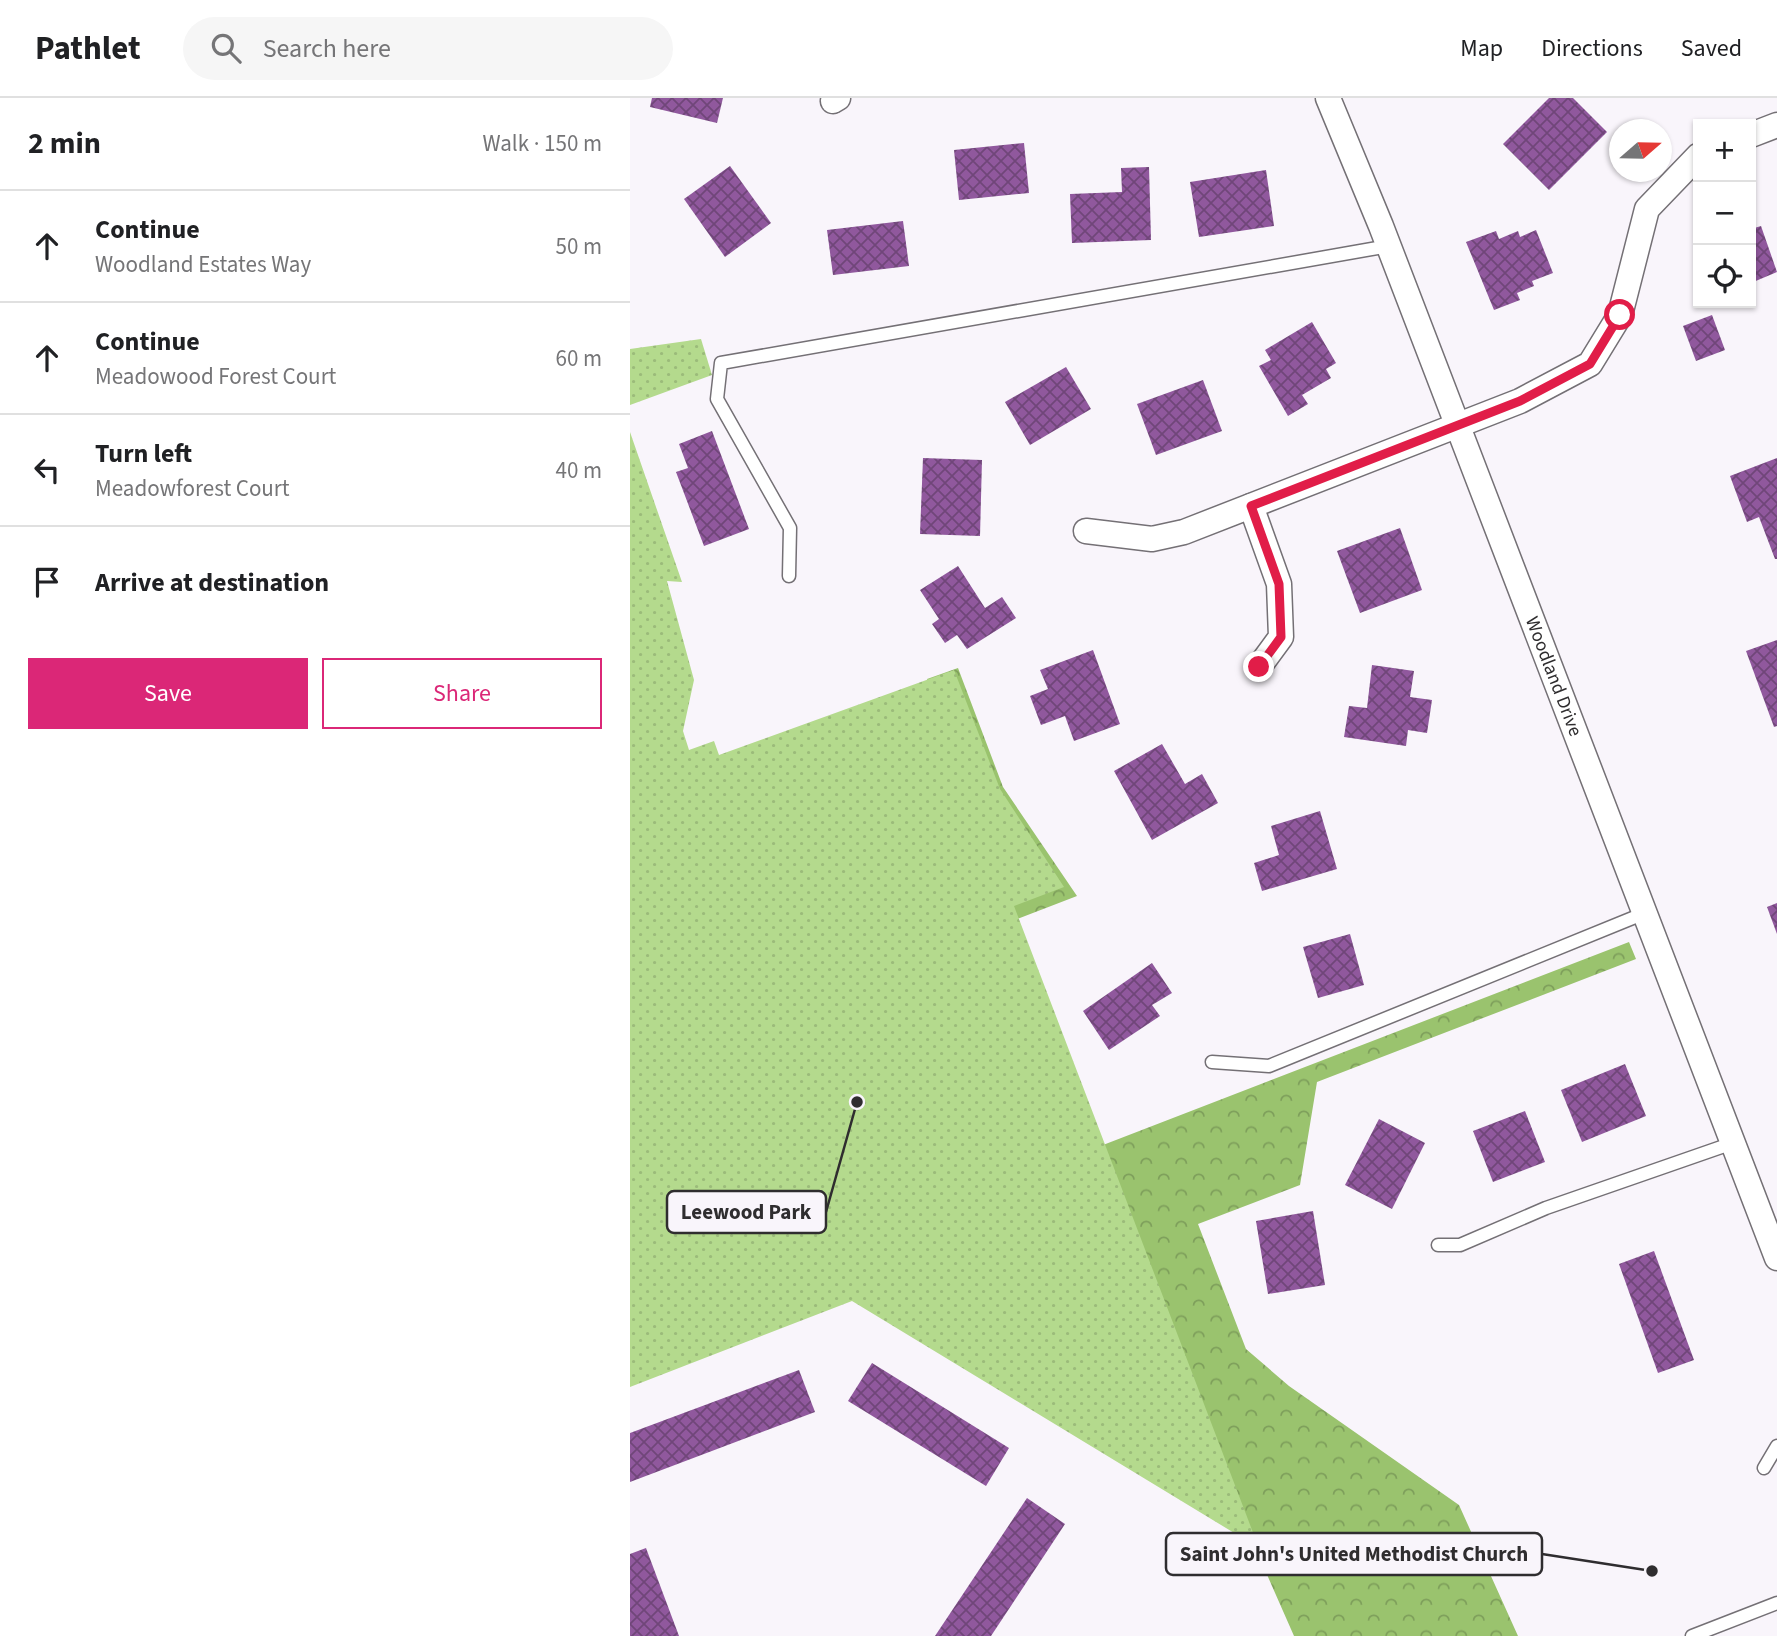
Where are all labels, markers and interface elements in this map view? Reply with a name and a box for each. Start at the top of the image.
search box [183,17,673,80]
text: Pathlet [35,25,141,72]
icon: search [207,29,245,67]
text: Search here [263,30,391,67]
text: Map [1460,31,1503,66]
text: Directions [1541,31,1643,66]
text: Saved [1681,31,1742,66]
north arrow [1609,119,1672,182]
map controls [1693,119,1756,308]
button: + [1693,119,1756,182]
text: 2 min [28,122,101,165]
text: Walk · 150 m [483,127,602,160]
button: − [1693,182,1756,245]
text: Continue [95,211,200,248]
icon: ahead [28,227,66,265]
text: 50 m [555,230,602,263]
button: locate [1693,245,1756,308]
text: Woodland Estates Way [95,248,311,281]
route start [1604,299,1635,330]
text: Continue [95,323,200,360]
icon: ahead [28,339,66,377]
text: 60 m [555,342,602,375]
text: Meadowood Forest Court [95,360,336,393]
text: Turn left [95,435,192,472]
icon: left [28,451,66,489]
text: 40 m [555,454,602,487]
text: Meadowforest Court [95,472,290,505]
icon: arrive [28,563,66,601]
text: Arrive at destination [95,564,329,601]
street label: Woodland Drive [1519,613,1589,740]
route end [1243,651,1274,682]
button: Save [28,658,308,729]
button: Share [322,658,602,729]
callout: Leewood Park [667,1191,826,1233]
text: Leewood Park [681,1197,812,1227]
callout: Saint John's United Methodist Church [1166,1533,1542,1575]
text: Saint John's United Methodist Church [1180,1539,1528,1569]

